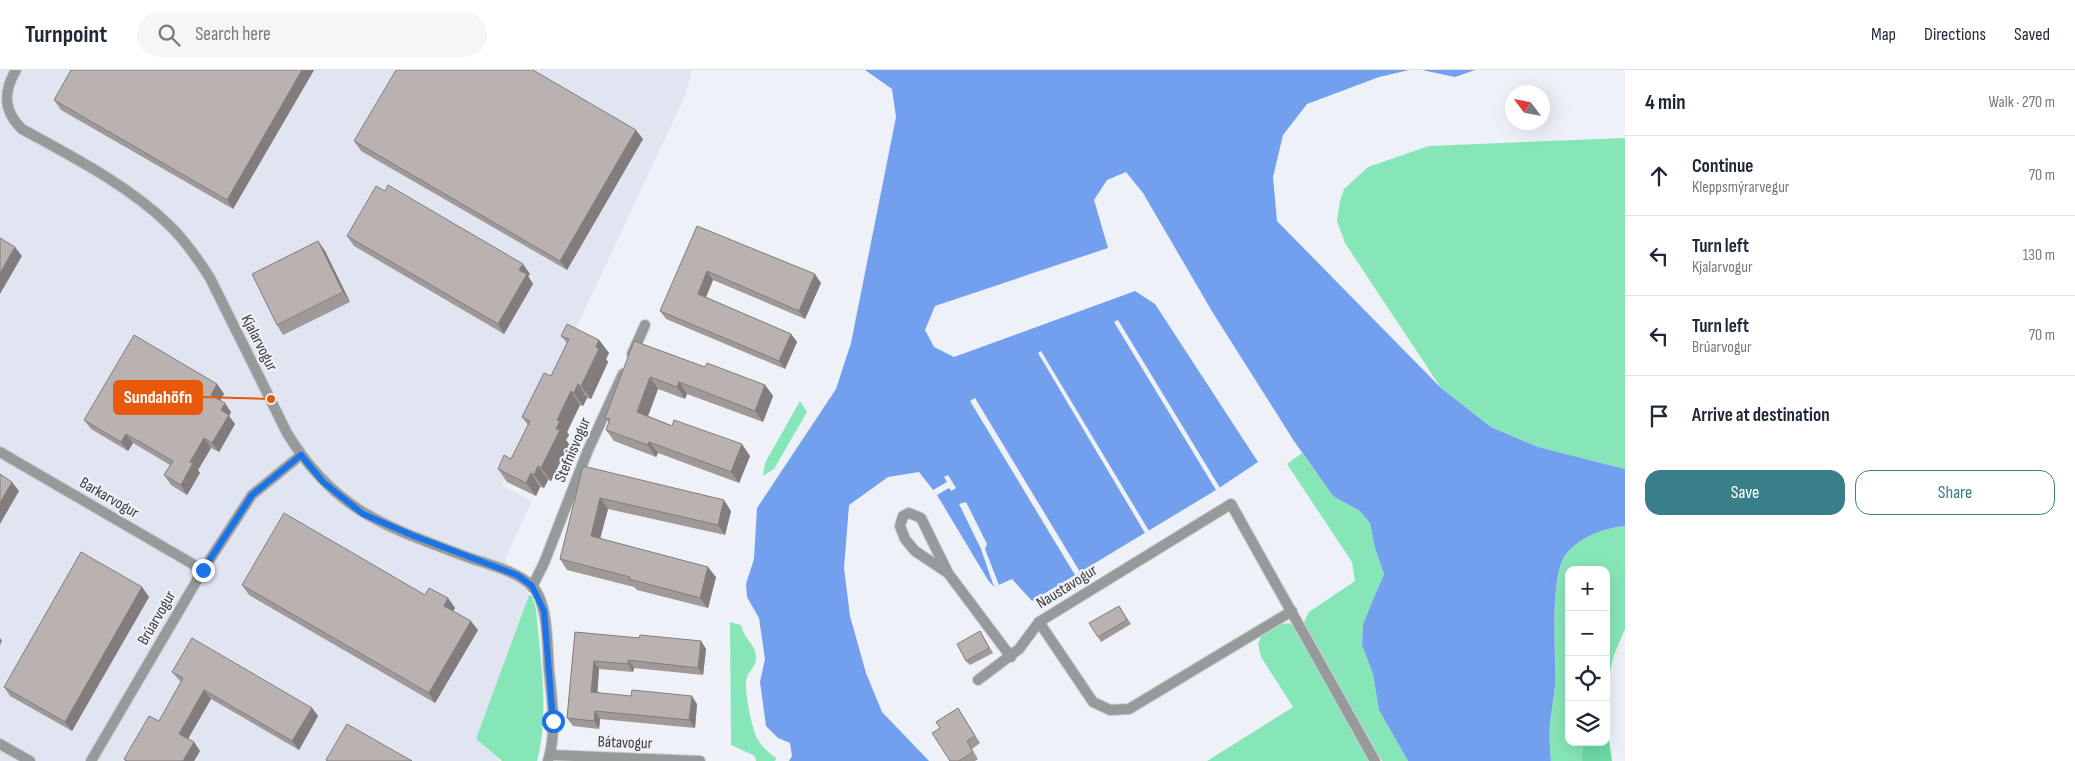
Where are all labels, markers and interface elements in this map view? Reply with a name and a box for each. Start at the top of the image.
search box [137,12,487,57]
text: Turnpoint [25,20,107,49]
icon: search [155,21,183,49]
text: Search here [195,23,271,46]
text: Map [1871,24,1896,45]
text: Directions [1924,24,1986,45]
text: Saved [2014,24,2050,45]
north arrow [1505,85,1550,130]
text: 4 min [1645,90,1686,115]
text: Walk · 270 m [1989,93,2055,112]
text: Continue [1692,155,1753,178]
icon: ahead [1645,162,1673,190]
text: 70 m [2029,166,2055,185]
text: Kleppsmýrarvegur [1692,178,1789,197]
text: Turn left [1692,235,1749,258]
icon: left [1645,242,1673,270]
text: 130 m [2023,246,2055,265]
text: Kjalarvogur [1692,258,1752,277]
street label: Kjalarvogur [237,312,281,375]
text: Turn left [1692,315,1749,338]
icon: left [1645,322,1673,350]
text: 70 m [2029,326,2055,345]
text: Brúarvogur [1692,338,1752,357]
callout: Sundahöfn [114,381,202,414]
text: Sundahöfn [124,387,192,408]
icon: arrive [1645,402,1673,430]
text: Arrive at destination [1692,404,1830,427]
street label: Stefnisvogur [551,414,595,485]
button: Save [1645,470,1845,515]
button: Share [1855,470,2055,515]
street label: Barkarvogur [76,473,142,523]
route end [192,559,215,582]
street label: Naustavogur [1033,561,1101,613]
map controls [1565,566,1610,746]
button: + [1565,566,1610,611]
street label: Brúarvogur [134,587,180,649]
button: − [1565,611,1610,656]
button: locate [1565,656,1610,701]
button: layers [1565,701,1610,746]
route start [542,710,565,733]
street label: Bátavogur [597,733,653,753]

